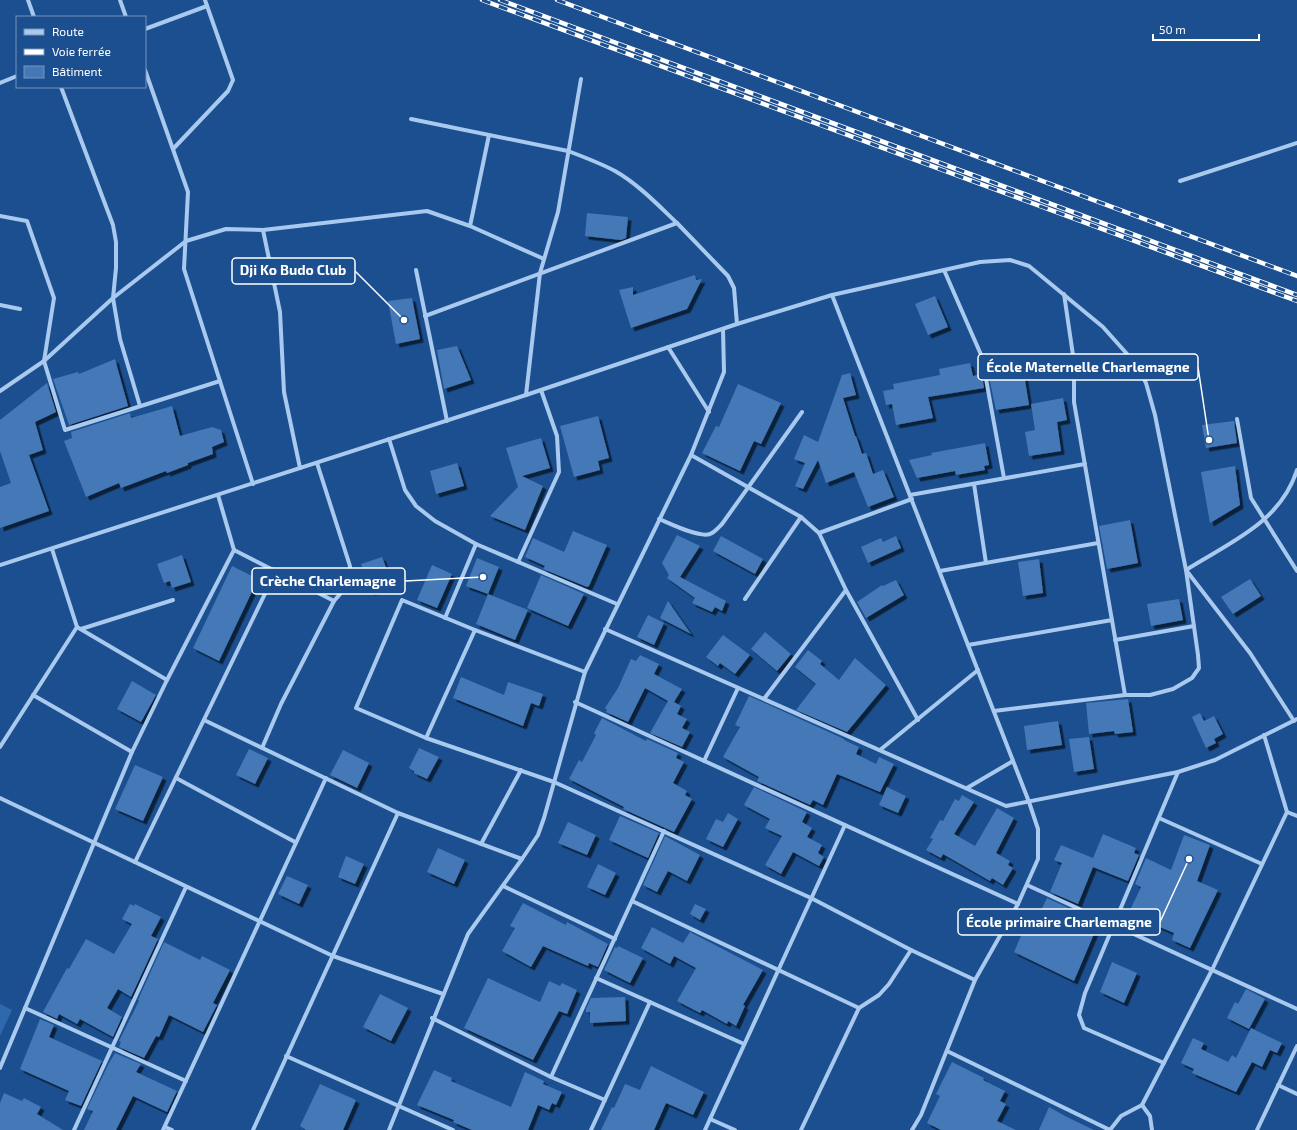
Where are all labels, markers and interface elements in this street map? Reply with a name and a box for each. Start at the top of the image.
legend [16,16,146,88]
scale bar [1153,16,1259,42]
text: 50 m [1159,22,1186,36]
text: Route [52,24,84,38]
text: Voie ferrée [52,44,111,58]
text: Bâtiment [52,64,103,78]
callout: Dji Ko Budo Club [232,258,355,284]
text: Dji Ko Budo Club [240,261,346,278]
callout: École Maternelle Charlemagne [978,354,1198,380]
text: École Maternelle Charlemagne [986,358,1190,375]
callout: Crèche Charlemagne [252,568,405,594]
text: Crèche Charlemagne [260,572,396,589]
callout: École primaire Charlemagne [958,909,1160,935]
text: École primaire Charlemagne [966,913,1152,930]

